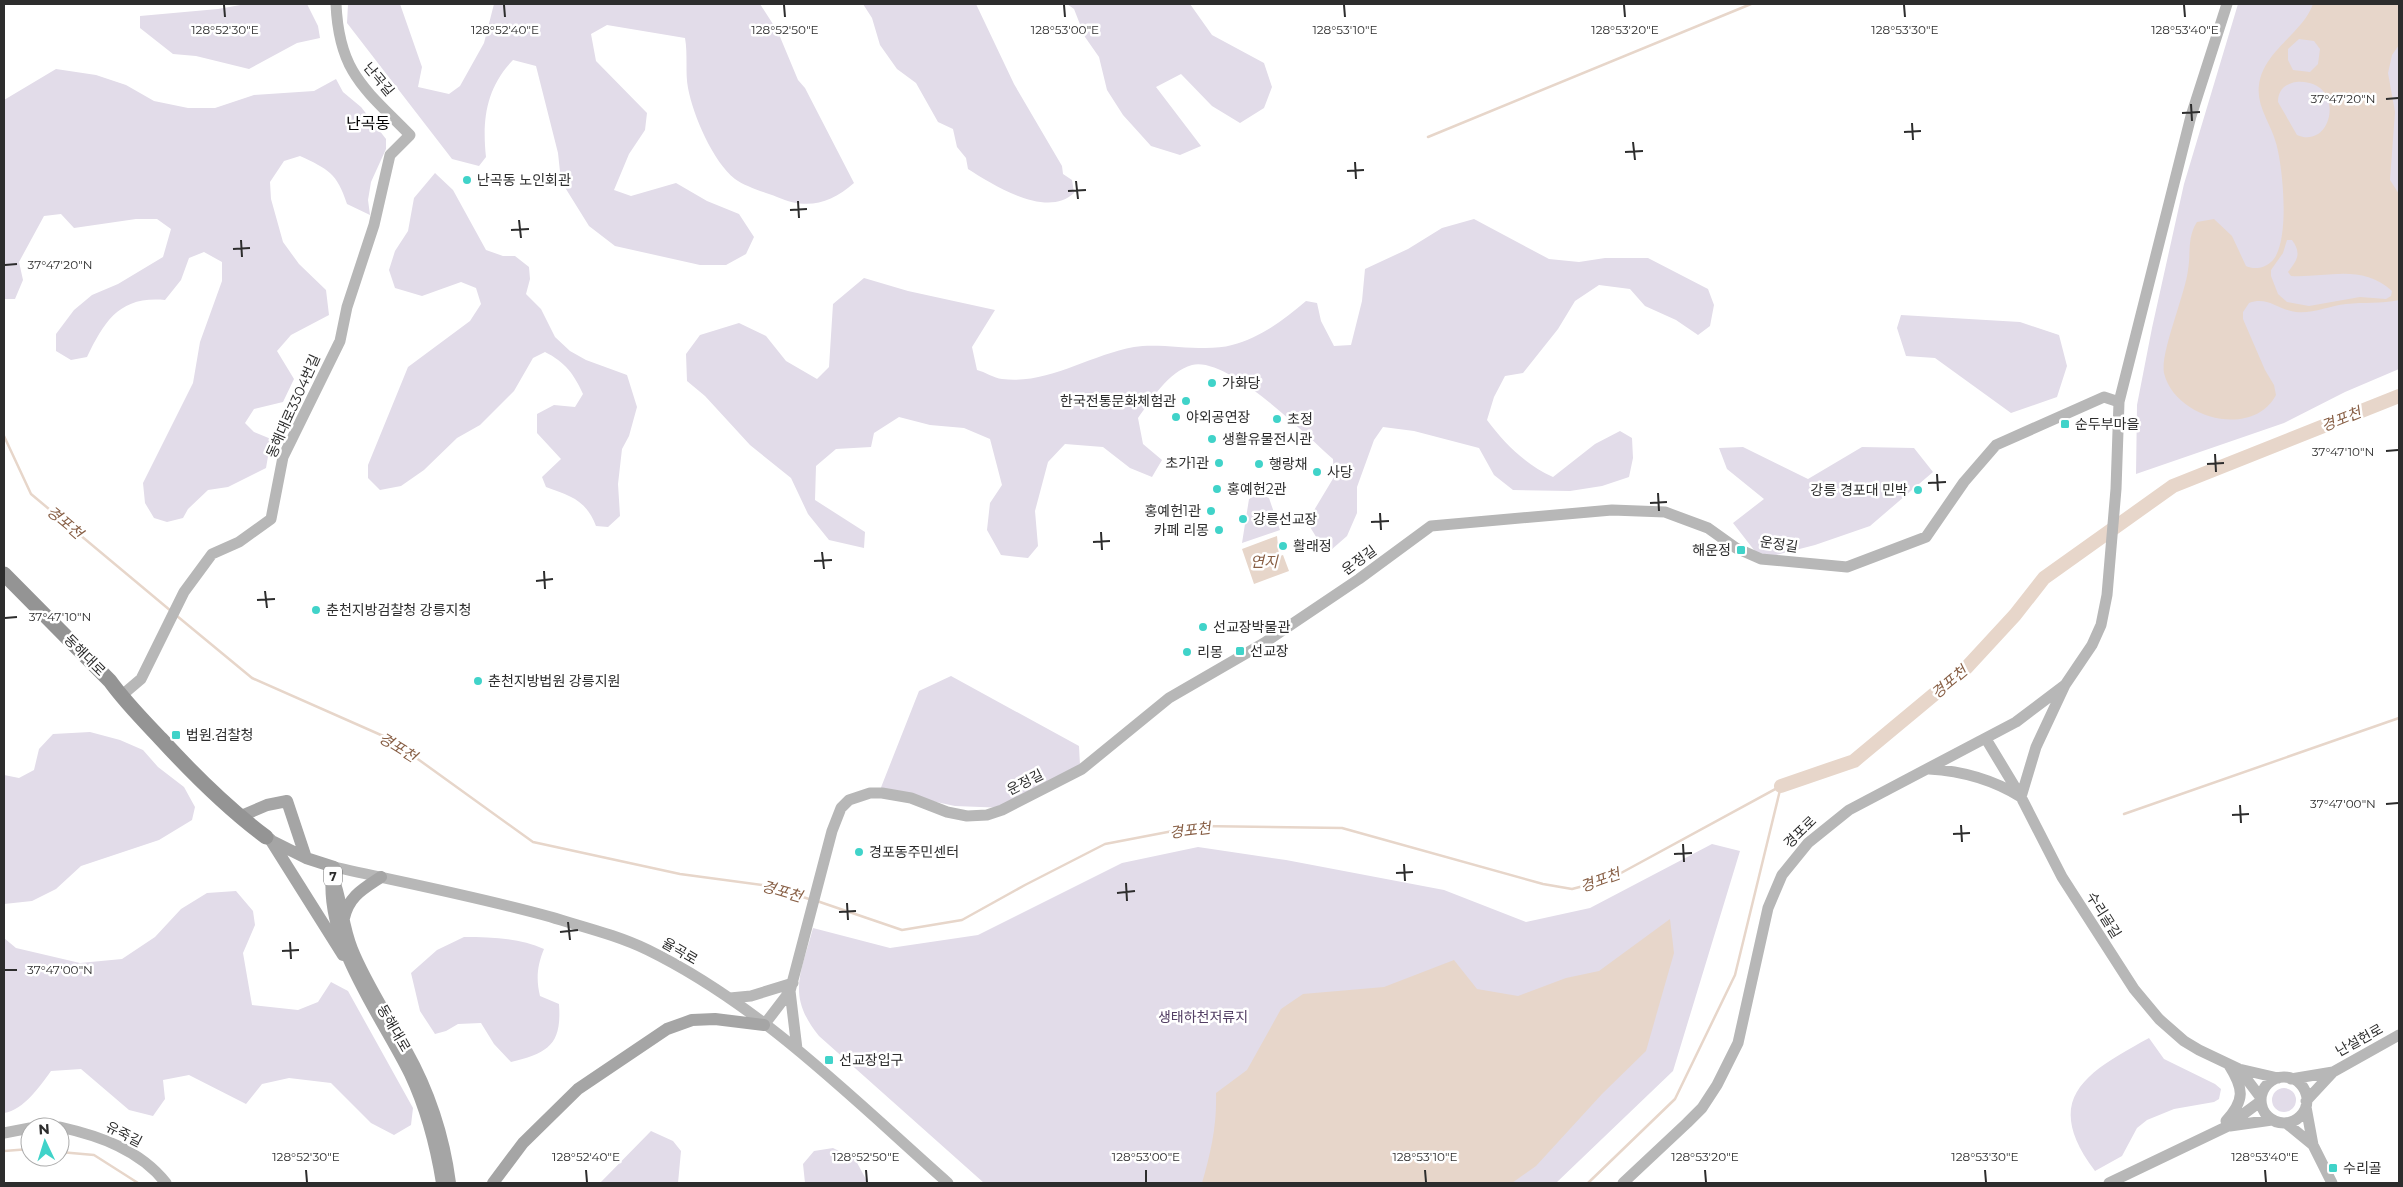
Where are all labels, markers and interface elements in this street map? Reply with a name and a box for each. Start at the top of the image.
text: 128°52'30"E [191,22,259,37]
text: 128°52'40"E [471,22,539,37]
text: 128°52'50"E [751,22,819,37]
text: 128°53'00"E [1031,22,1099,37]
text: 128°53'10"E [1312,22,1378,37]
text: 128°53'20"E [1591,22,1659,37]
text: 128°53'30"E [1871,22,1939,37]
text: 128°53'40"E [2151,22,2219,37]
street label: 난곡길 [360,58,398,100]
text: 37°47'20"N [2311,91,2375,106]
district label: 난곡동 [346,114,390,133]
place label: 난곡동 노인회관 [477,171,571,189]
marker: 난곡동 노인회관 [461,174,473,186]
text: 37°47'20"N [28,257,92,272]
street label: 동해대로3304번길 [262,351,324,461]
place label: 가화당 [1222,374,1261,392]
marker: 가화당 [1206,377,1218,389]
place label: 한국전통문화체험관 [1060,392,1176,410]
marker: 한국전통문화체험관 [1180,395,1192,407]
water label: 경포천 [2318,402,2366,436]
place label: 야외공연장 [1186,408,1251,426]
place label: 초정 [1287,410,1313,428]
marker: 야외공연장 [1170,411,1182,423]
marker: 초정 [1271,413,1283,425]
place label: 순두부마을 [2075,415,2140,433]
marker: 순두부마을 [2059,418,2071,430]
place label: 생활유물전시관 [1222,430,1312,448]
marker: 생활유물전시관 [1206,433,1218,445]
text: 37°47'10"N [2312,444,2374,459]
place label: 초가1관 [1165,454,1209,472]
place label: 행랑채 [1269,455,1308,473]
marker: 초가1관 [1213,457,1225,469]
marker: 행랑채 [1253,458,1265,470]
place label: 사당 [1327,463,1353,481]
marker: 사당 [1311,466,1323,478]
place label: 홍예헌2관 [1227,480,1287,498]
place label: 강릉 경포대 민박 [1811,481,1908,499]
marker: 홍예헌2관 [1211,483,1223,495]
marker: 강릉 경포대 민박 [1912,484,1924,496]
water label: 경포천 [43,501,89,544]
place label: 홍예헌1관 [1144,502,1201,520]
marker: 홍예헌1관 [1205,505,1217,517]
place label: 강릉선교장 [1253,510,1318,528]
marker: 강릉선교장 [1237,513,1249,525]
place label: 카페 리몽 [1154,521,1209,539]
marker: 카페 리몽 [1213,524,1225,536]
street label: 운정길 [1759,532,1799,556]
place label: 활래정 [1293,537,1332,555]
marker: 활래정 [1277,540,1289,552]
street label: 운정길 [1338,541,1380,579]
place label: 해운정 [1692,541,1731,559]
marker: 해운정 [1735,544,1747,556]
water label: 연지 [1250,552,1279,571]
place label: 춘천지방검찰청 강릉지청 [326,601,471,619]
marker: 춘천지방검찰청 강릉지청 [310,604,322,616]
text: 37°47'10"N [29,609,91,624]
place label: 선교장박물관 [1213,618,1290,636]
marker: 선교장박물관 [1197,621,1209,633]
street label: 동해대로 [60,630,110,680]
place label: 선교장 [1250,642,1289,660]
place label: 리몽 [1197,643,1223,661]
marker: 선교장 [1234,645,1246,657]
marker: 리몽 [1181,646,1193,658]
water label: 경포천 [1927,660,1973,703]
place label: 춘천지방법원 강릉지원 [488,672,620,690]
marker: 춘천지방법원 강릉지원 [472,675,484,687]
place label: 법원.검찰청 [186,726,253,744]
water label: 경포천 [375,728,422,767]
marker: 법원.검찰청 [170,729,182,741]
street label: 운정길 [1004,765,1046,799]
text: 37°47'00"N [2310,796,2376,811]
street label: 경포로 [1780,812,1820,852]
water label: 경포천 [1168,818,1214,842]
place label: 경포동주민센터 [869,843,959,861]
marker: 경포동주민센터 [853,846,865,858]
water label: 경포천 [1577,863,1625,896]
road number: 7 [324,866,342,886]
water label: 경포천 [759,876,807,906]
street label: 수리골길 [2083,888,2125,942]
street label: 율곡로 [659,934,701,969]
text: 37°47'00"N [27,962,93,977]
street label: 동해대로 [373,1001,415,1055]
park label: 생태하천저류지 [1158,1008,1248,1026]
street label: 난설헌로 [2332,1020,2386,1060]
place label: 선교장입구 [839,1051,904,1069]
marker: 선교장입구 [823,1054,835,1066]
north arrow [20,1117,70,1167]
street label: 유죽길 [103,1117,145,1151]
text: N [38,1120,50,1138]
text: 128°52'30"E [272,1149,340,1164]
text: 128°52'40"E [552,1149,620,1164]
text: 128°52'50"E [832,1149,900,1164]
text: 128°53'00"E [1112,1149,1180,1164]
text: 128°53'10"E [1392,1149,1458,1164]
text: 128°53'20"E [1671,1149,1739,1164]
text: 128°53'30"E [1951,1149,2019,1164]
text: 128°53'40"E [2231,1149,2299,1164]
place label: 수리골 [2343,1159,2382,1177]
marker: 수리골 [2327,1162,2339,1174]

